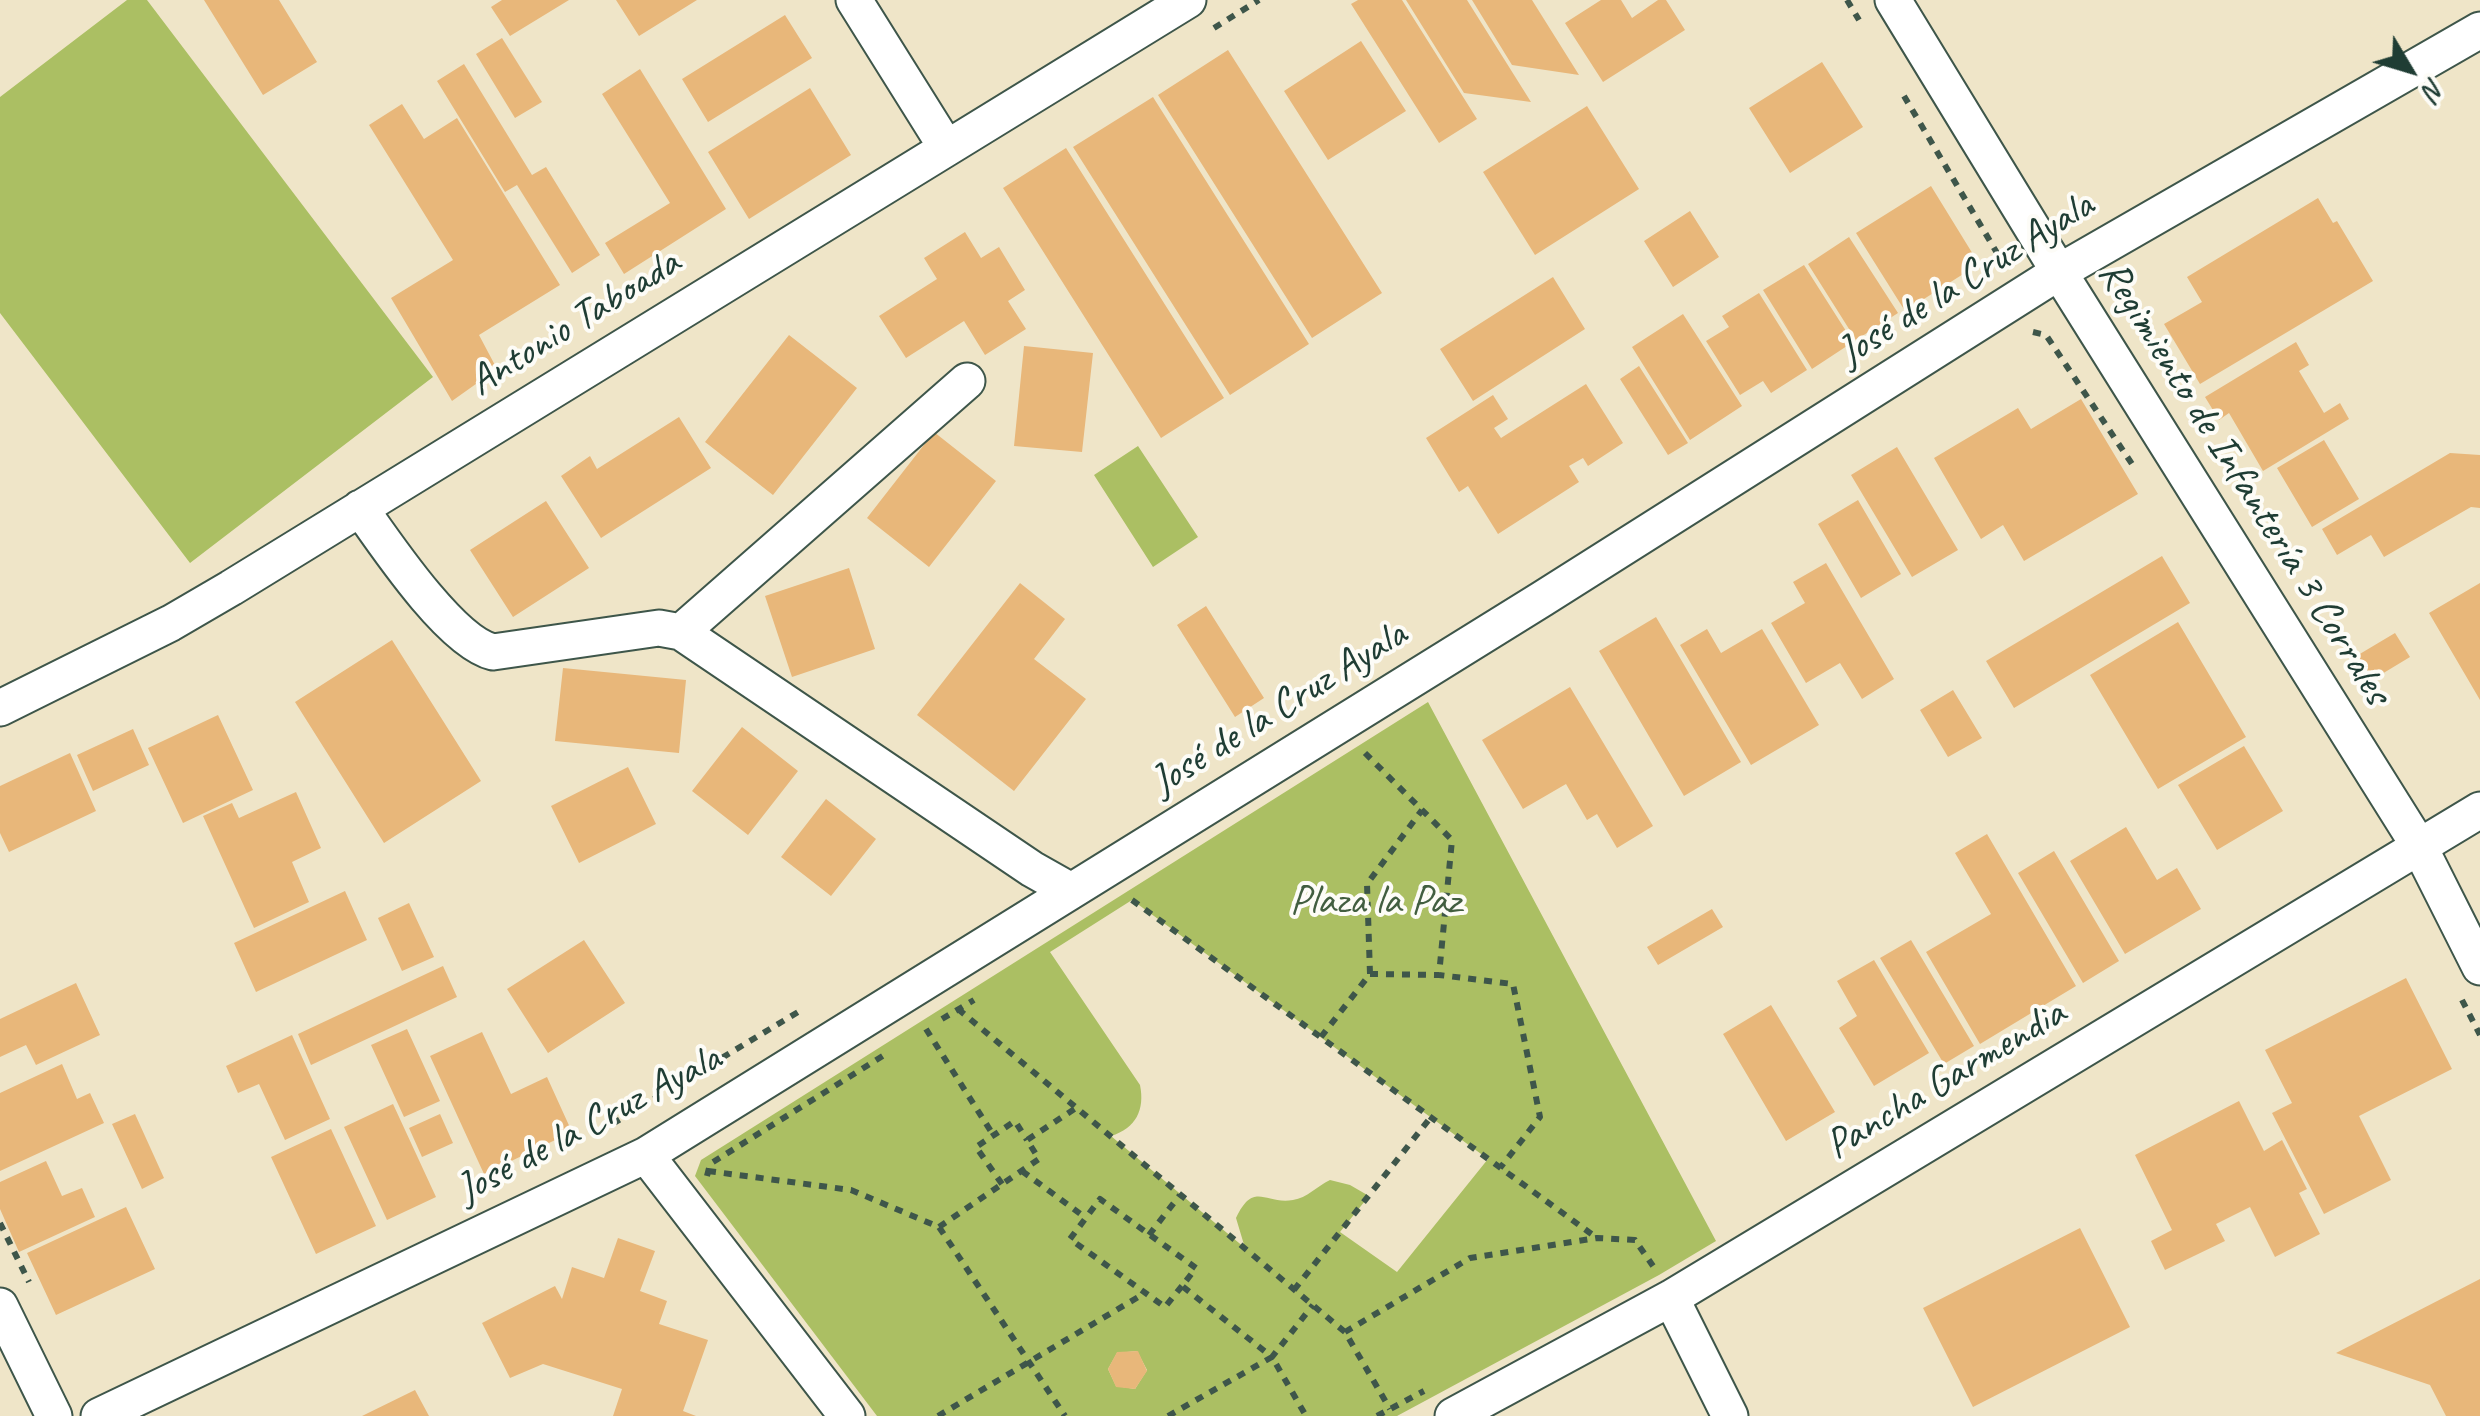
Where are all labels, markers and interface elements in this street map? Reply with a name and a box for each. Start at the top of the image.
north arrow [2360,20,2460,120]
text: N [2415,71,2453,106]
street label: José de la Cruz Ayala [1829,181,2103,379]
street label: Antonio Taboada [460,238,690,408]
street label: Regimiento de Infantería 3 Corrales [2087,252,2401,714]
street label: José de la Cruz Ayala [1142,610,1416,808]
park label: Plaza la Paz [1290,877,1460,927]
street label: Pancha Garmendia [1817,989,2075,1171]
street label: José de la Cruz Ayala [448,1034,730,1216]

